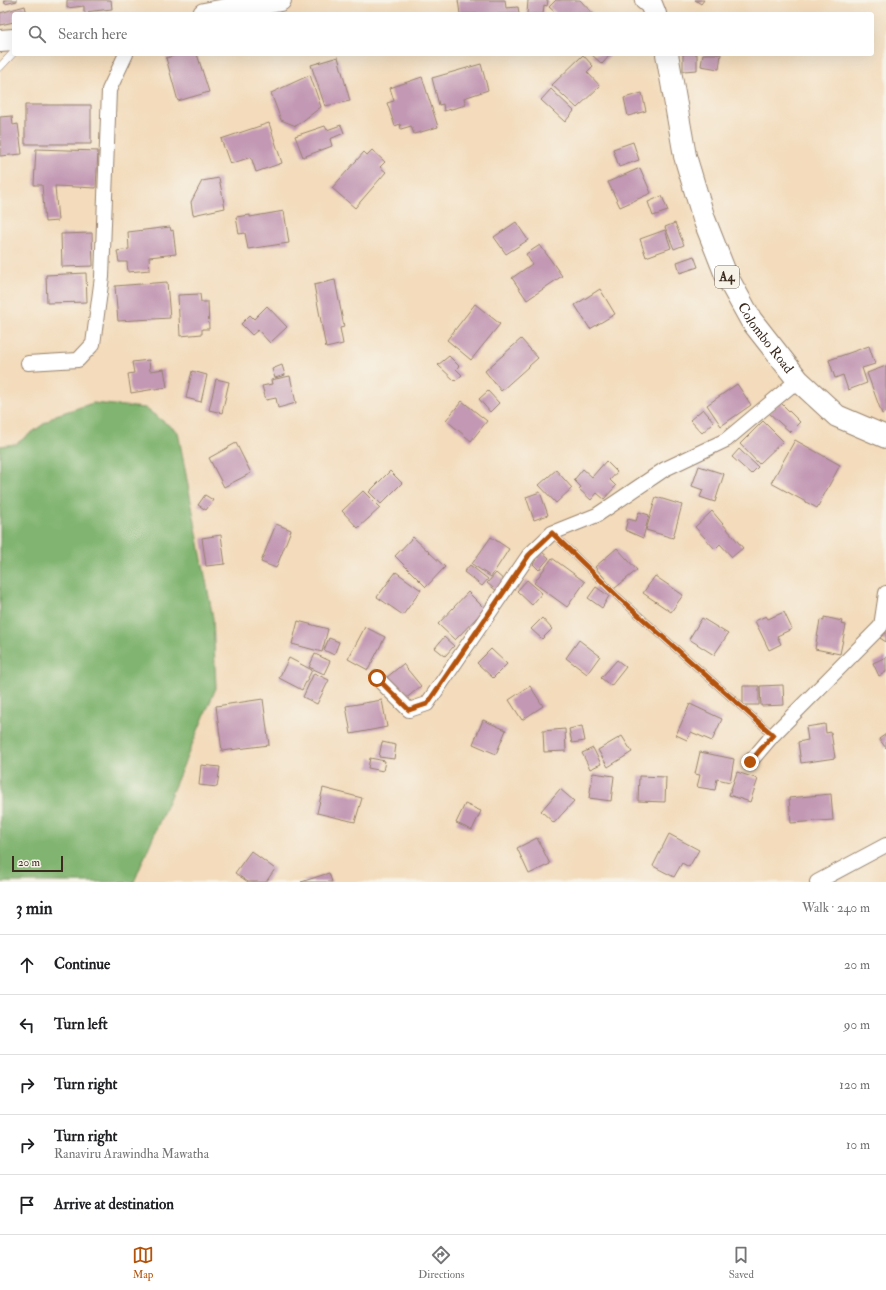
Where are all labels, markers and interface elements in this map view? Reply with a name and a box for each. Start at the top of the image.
search box [12,12,874,56]
icon: search [26,23,48,45]
text: Search here [58,25,127,44]
road number: A4 [715,266,739,288]
street label: Colombo Road [734,299,798,376]
route start [368,669,386,687]
route end [741,753,759,771]
scale bar [12,854,63,873]
text: 20 m [18,856,40,869]
text: 3 min [16,898,53,919]
text: Walk · 240 m [802,900,870,916]
icon: ahead [16,954,38,976]
text: Continue [54,955,110,974]
text: 20 m [844,957,870,973]
icon: left [16,1014,38,1036]
text: Turn left [54,1015,108,1034]
text: 90 m [844,1017,870,1033]
icon: right [16,1074,38,1096]
text: Turn right [54,1075,117,1094]
text: 120 m [839,1077,870,1093]
text: Turn right [54,1127,117,1146]
icon: right [16,1134,38,1156]
text: 10 m [846,1137,870,1153]
text: Ranaviru Arawindha Mawatha [54,1146,209,1162]
icon: arrive [16,1194,38,1216]
text: Arrive at destination [54,1195,174,1214]
tab: Map [132,1244,154,1281]
tab: Directions [418,1244,465,1281]
tab: Saved [729,1244,754,1281]

